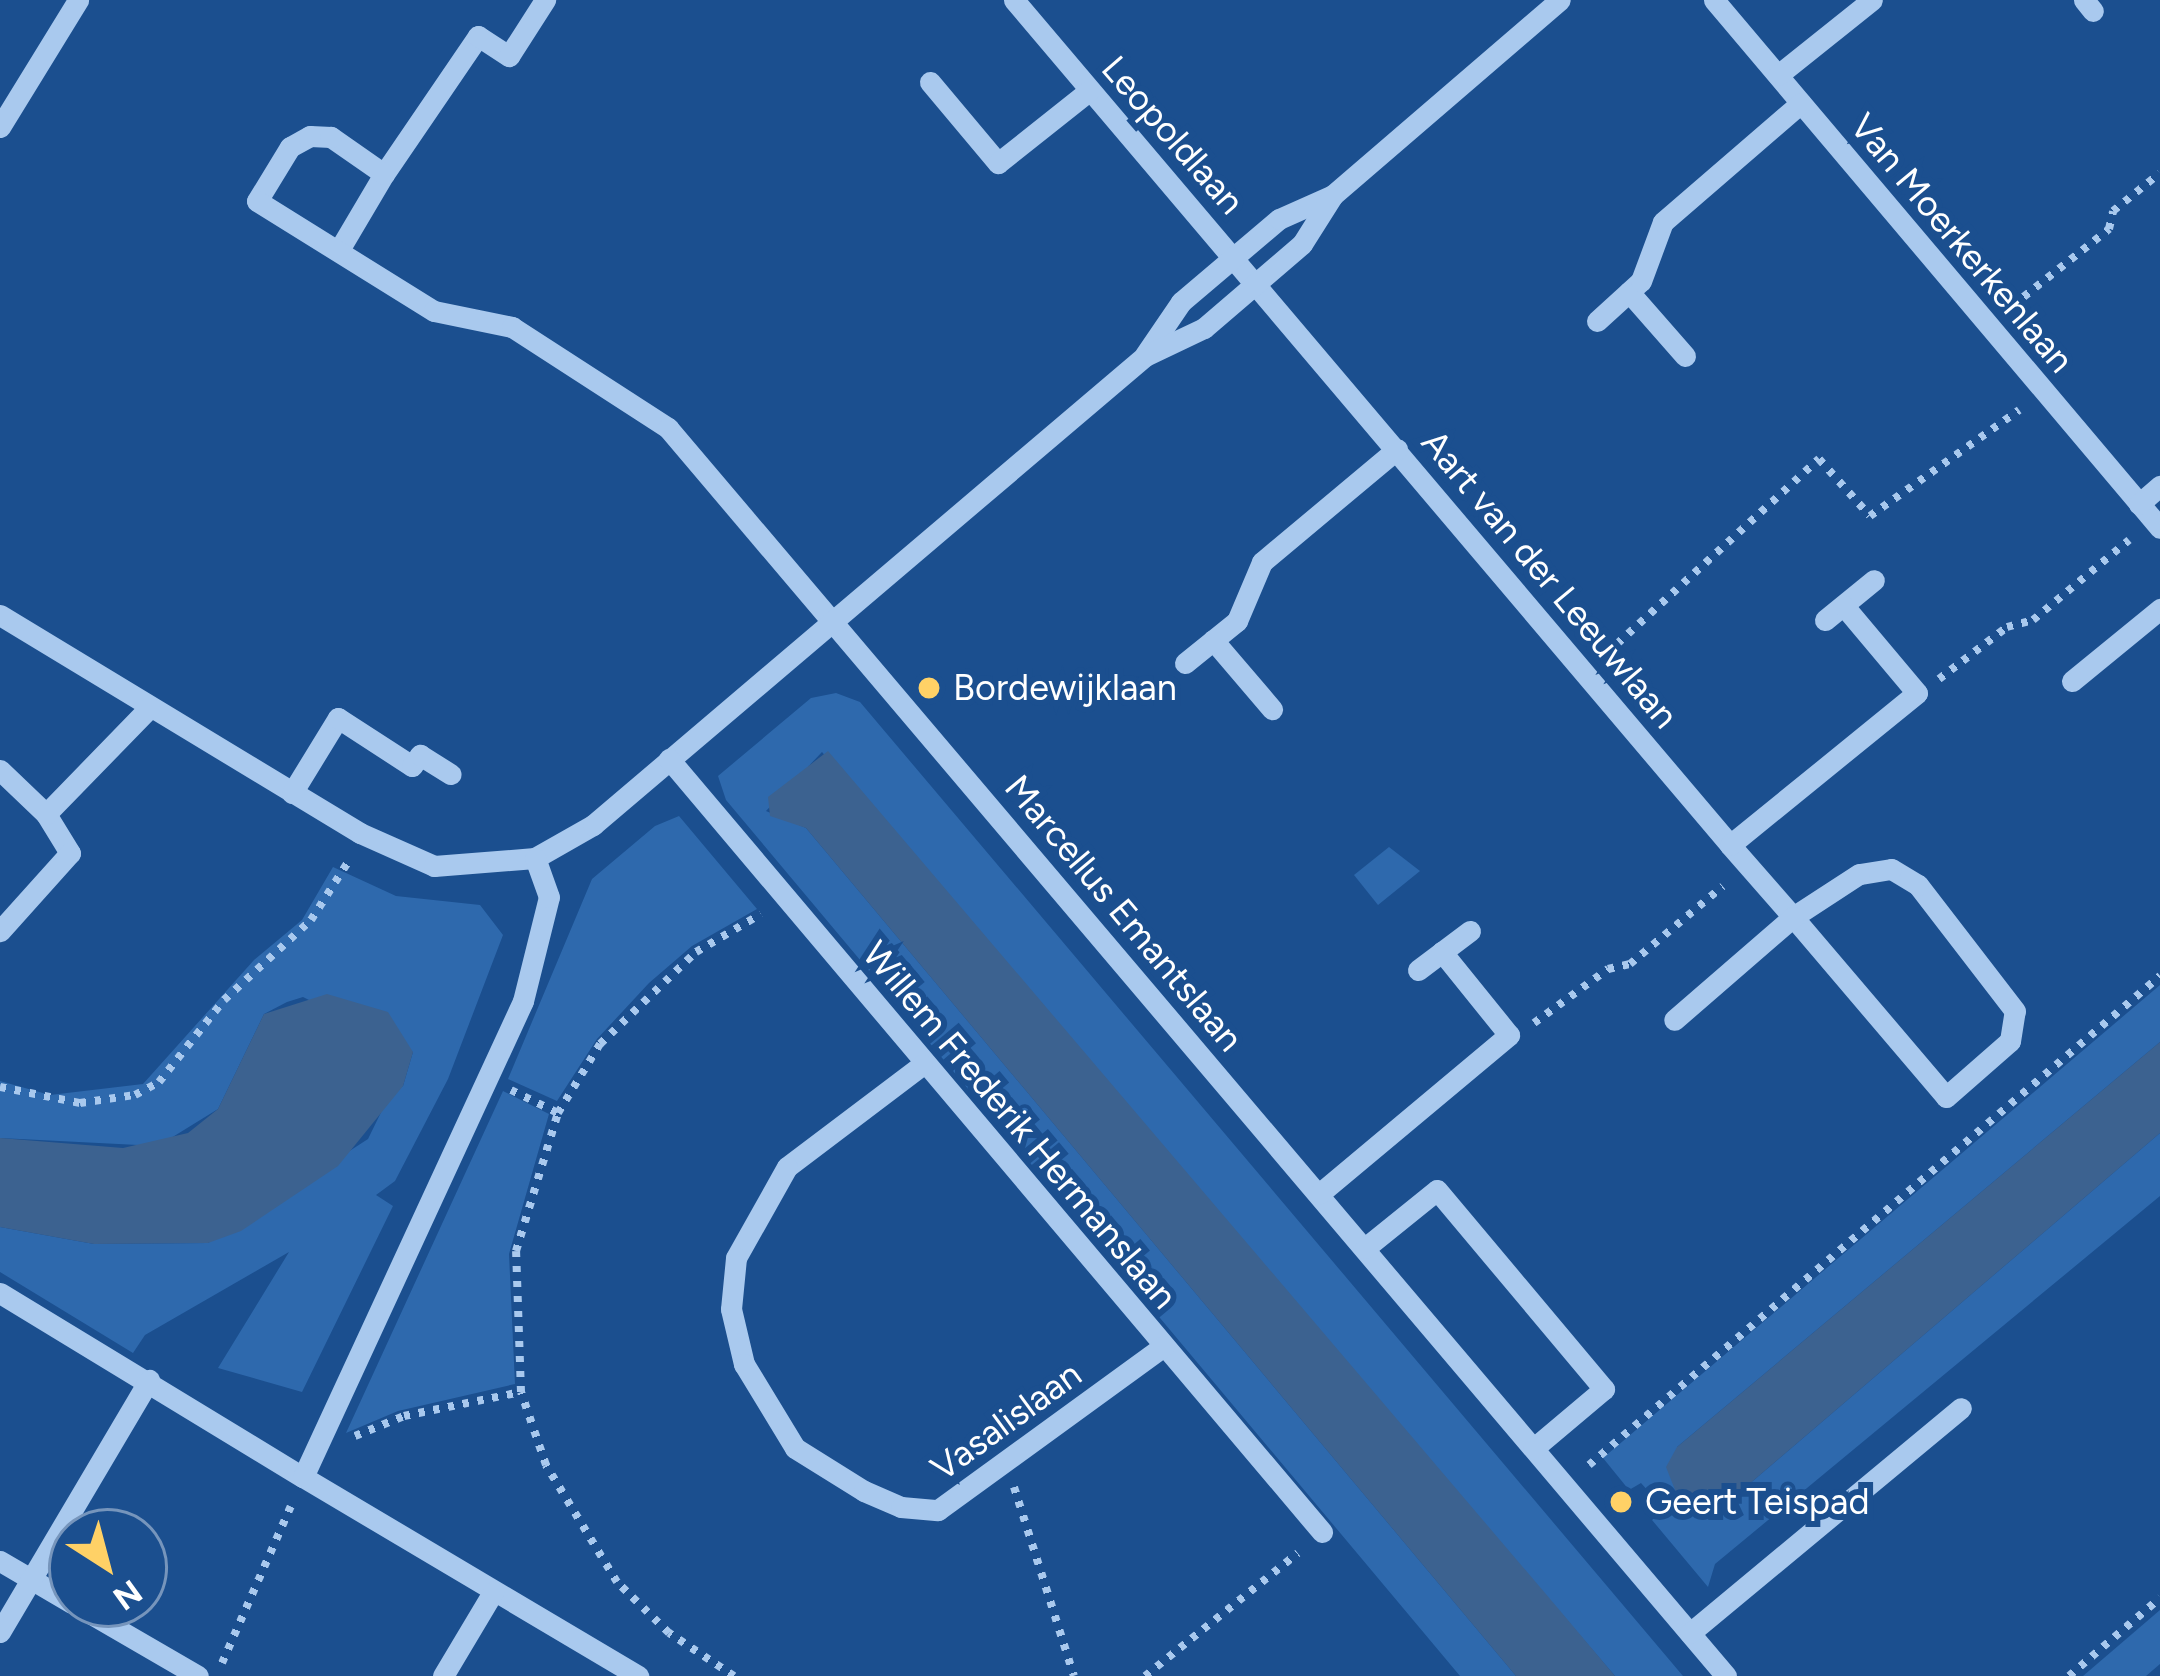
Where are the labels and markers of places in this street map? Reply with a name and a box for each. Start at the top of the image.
place label: Bordewijklaan [953,666,1177,710]
marker: Bordewijklaan [916,675,942,701]
place label: Geert Teispad [1645,1480,1870,1524]
marker: Geert Teispad [1608,1489,1634,1515]

